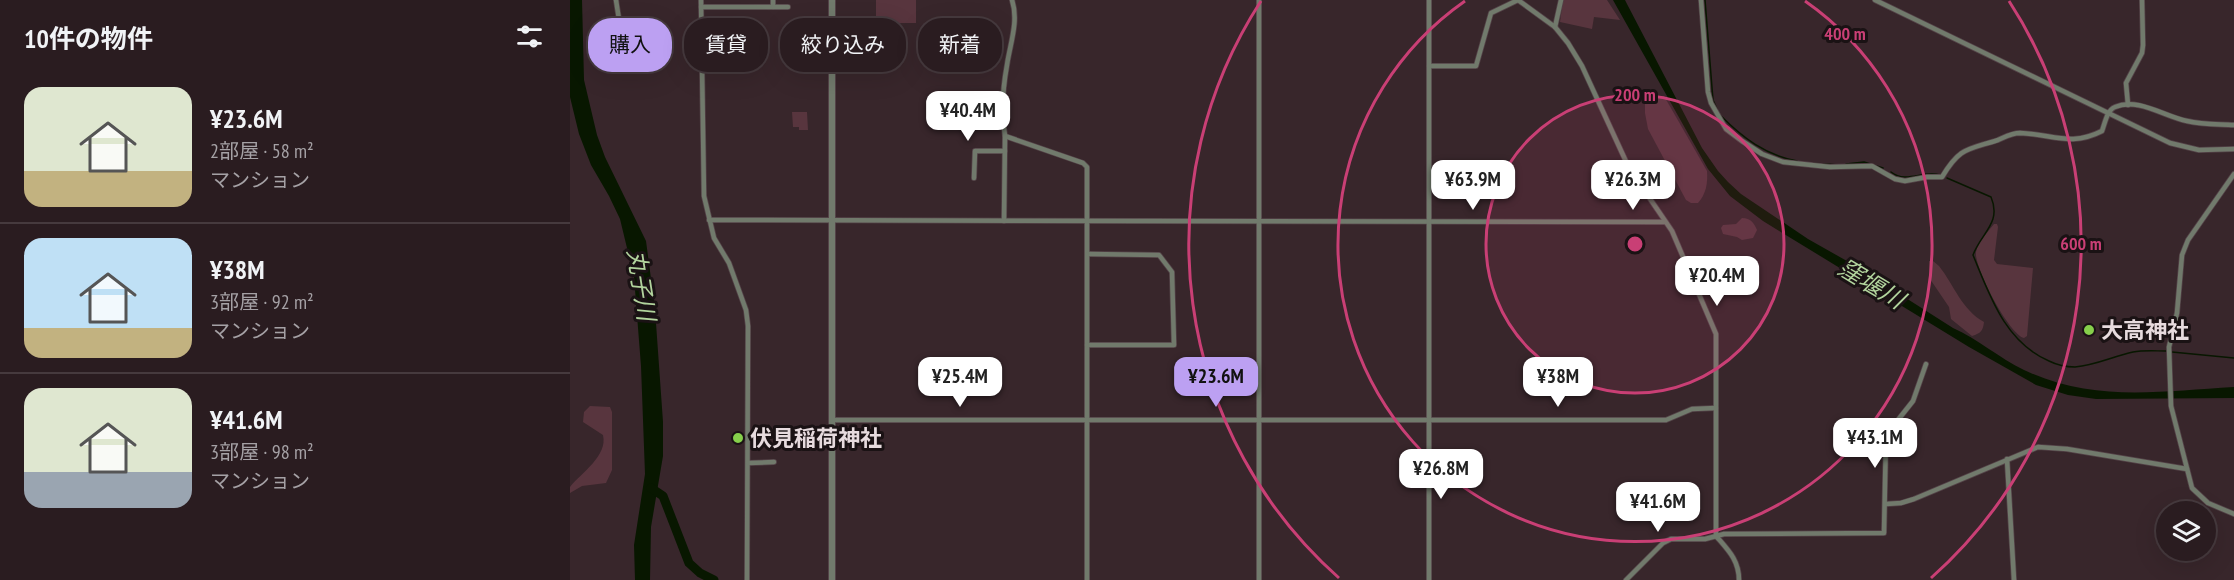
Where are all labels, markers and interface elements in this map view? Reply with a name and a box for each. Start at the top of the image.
chip: 購入 [588,18,672,72]
chip: 賃貸 [684,18,768,72]
chip: 絞り込み [780,18,906,72]
chip: 新着 [918,18,1002,72]
icon: filters [513,20,546,53]
text: 10件の物件 [24,22,153,55]
text: 400 m [1824,22,1866,45]
text: 200 m [1614,83,1656,106]
pin: ¥40.4M [919,91,1017,142]
text: ¥40.4M [940,97,996,123]
text: ¥23.6M [210,102,283,135]
icon: home [72,111,144,183]
text: 2部屋 · 58 m² [210,138,314,164]
pin: ¥63.9M [1424,160,1522,211]
pin: ¥26.3M [1584,160,1682,211]
text: ¥63.9M [1445,166,1501,192]
text: ¥26.3M [1605,166,1661,192]
text: マンション [210,167,310,193]
text: 600 m [2060,232,2102,255]
centre of rings [1625,234,1645,254]
water label: 丸子川 [621,247,663,326]
water label: 窪堰川 [1832,252,1913,317]
text: ¥38M [210,253,265,286]
pin: ¥20.4M [1668,256,1766,307]
icon: home [72,262,144,334]
text: ¥20.4M [1689,262,1745,288]
text: 3部屋 · 92 m² [210,289,314,315]
place label: 大高神社 [2101,316,2189,344]
text: マンション [210,318,310,344]
marker: 大高神社 [2082,323,2096,337]
pin: ¥25.4M [911,357,1009,408]
pin: ¥23.6M [1167,357,1265,408]
pin: ¥38M [1522,357,1594,408]
text: ¥25.4M [932,363,988,389]
text: ¥23.6M [1188,363,1244,389]
text: ¥38M [1537,363,1579,389]
text: ¥41.6M [210,403,283,436]
icon: home [72,412,144,484]
pin: ¥43.1M [1826,418,1924,469]
place label: 伏見稲荷神社 [750,424,882,452]
text: ¥43.1M [1847,424,1903,450]
marker: 伏見稲荷神社 [731,431,745,445]
text: 3部屋 · 98 m² [210,439,314,465]
pin: ¥26.8M [1392,449,1490,500]
text: ¥26.8M [1413,455,1469,481]
text: マンション [210,468,310,494]
pin: ¥41.6M [1609,482,1707,533]
text: ¥41.6M [1630,488,1686,514]
map controls [2156,501,2216,561]
button: layers [2156,501,2216,561]

